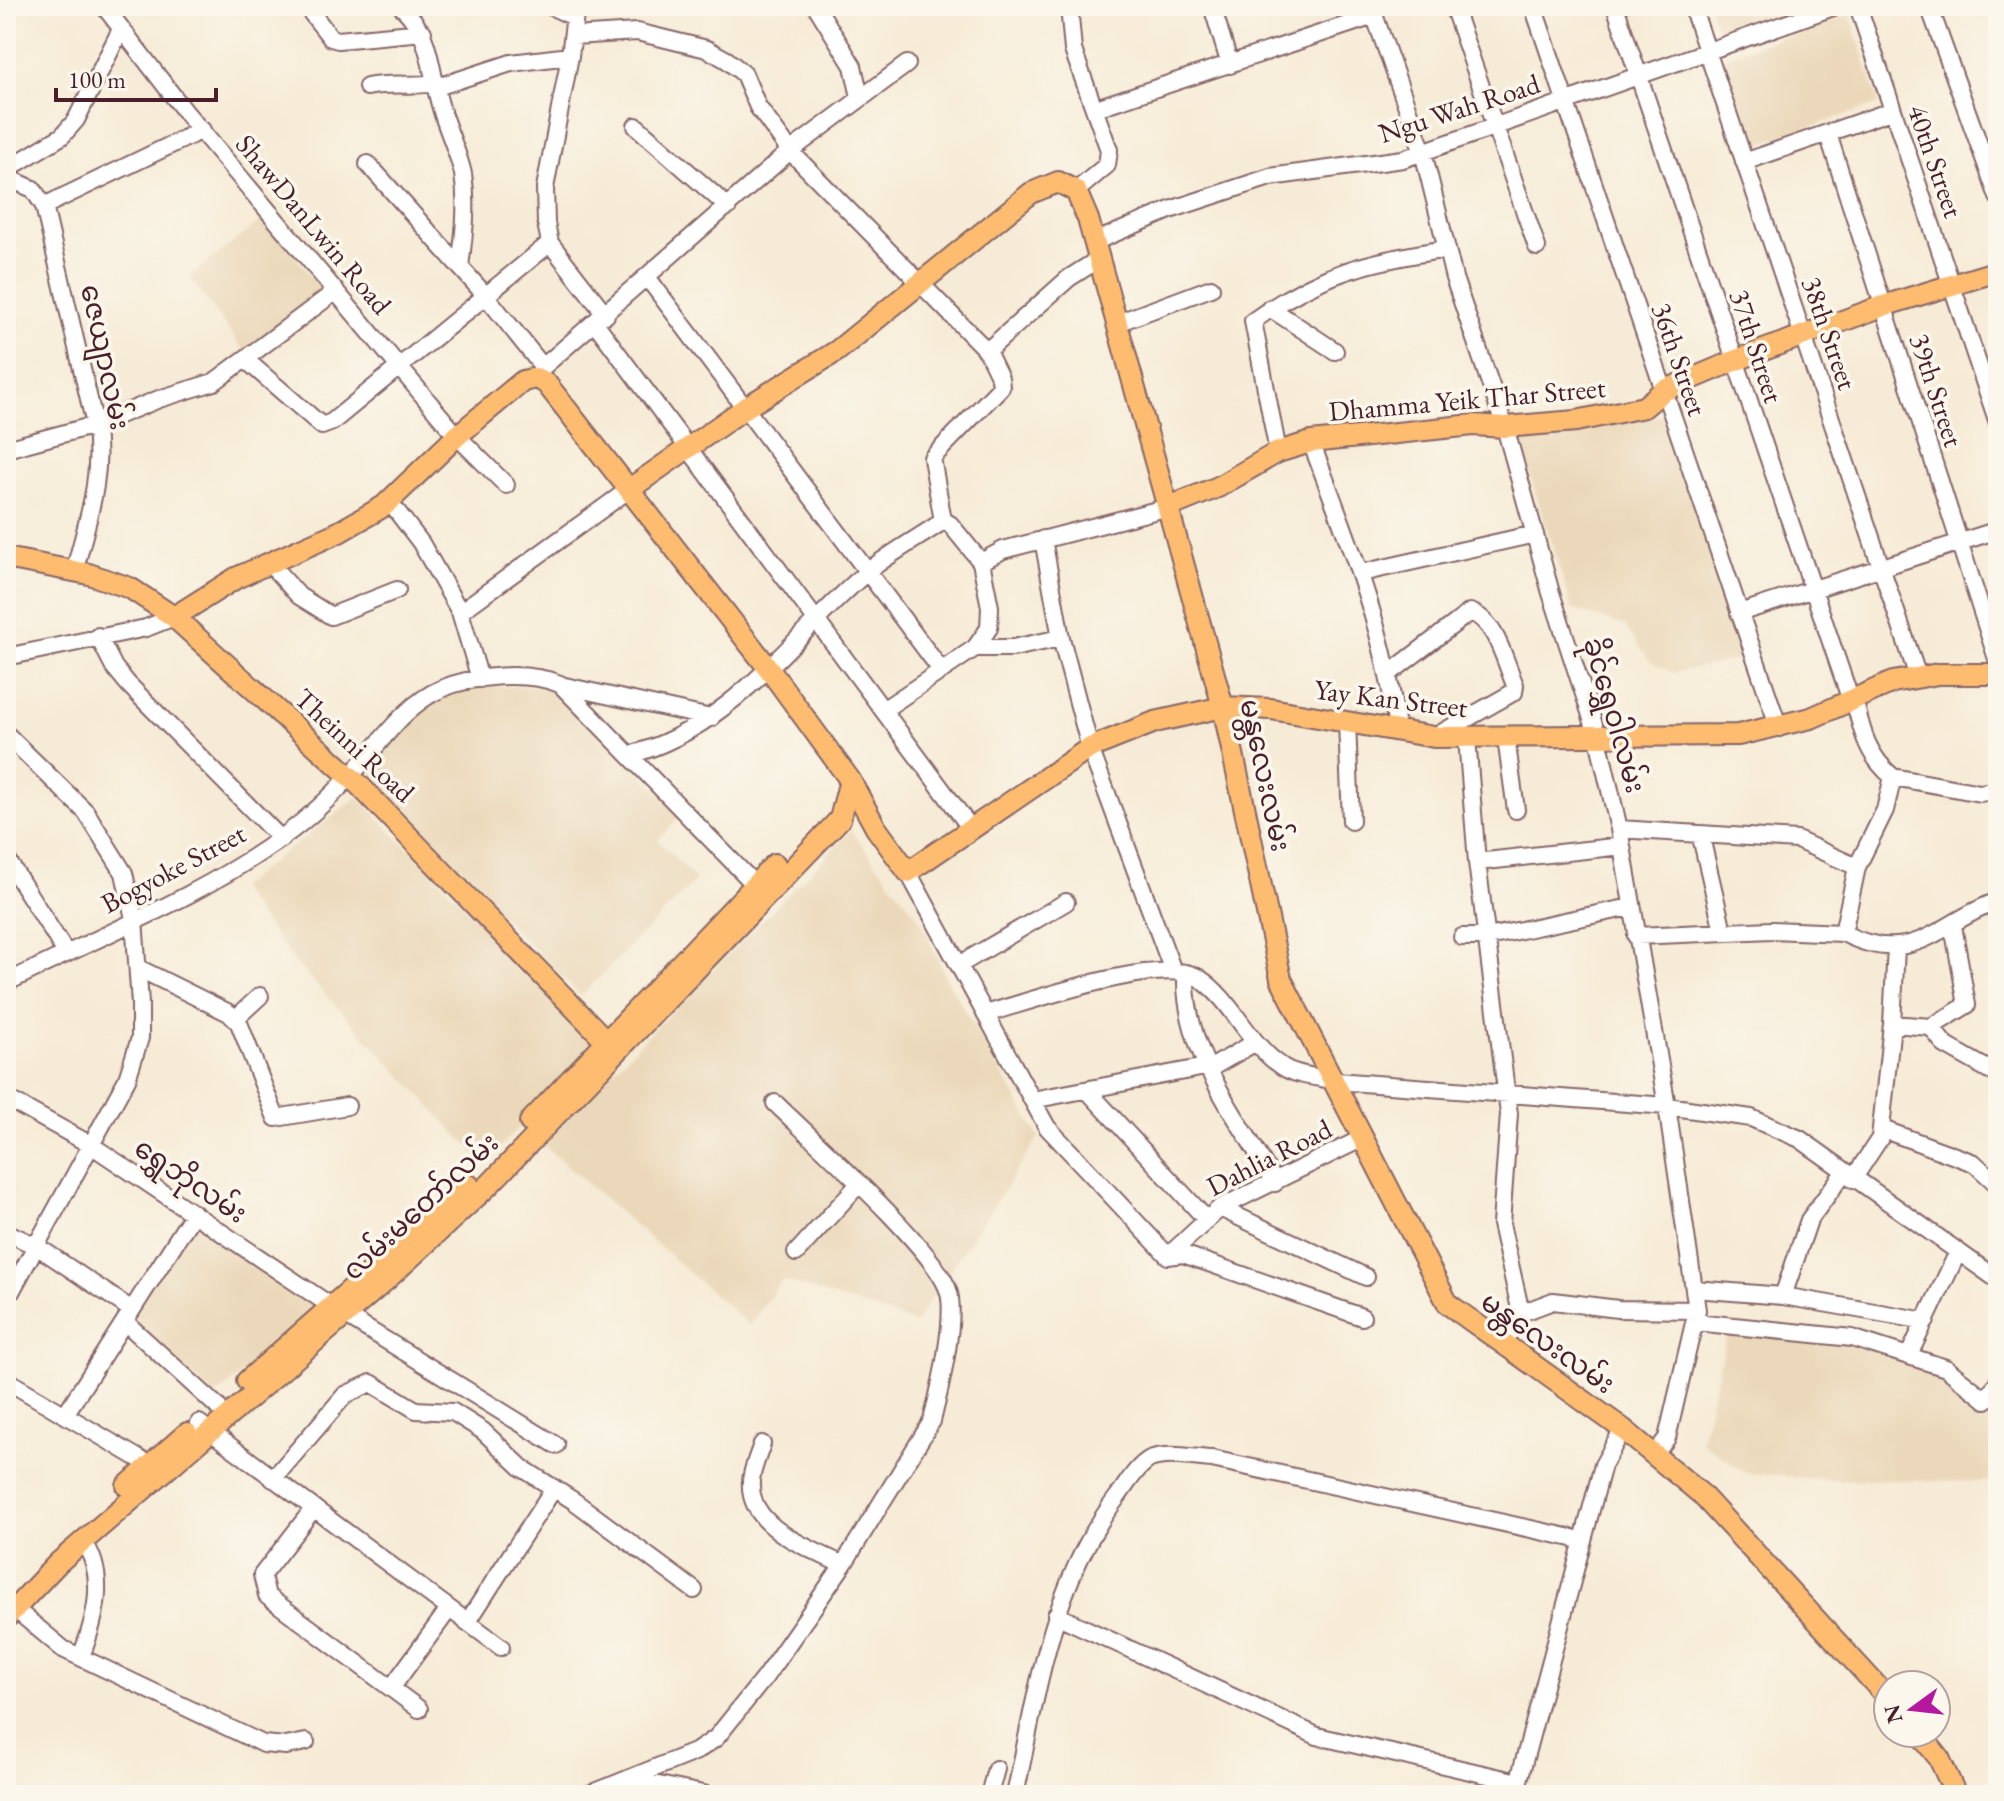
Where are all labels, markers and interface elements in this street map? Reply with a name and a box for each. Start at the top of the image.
scale bar [56,52,216,102]
text: 100 m [68,64,126,95]
street label: Ngu Wah Road [1374,65,1545,151]
street label: 40th Street [1900,100,1972,222]
street label: ShawDanLwin Road [228,127,400,322]
street label: 38th Street [1794,272,1866,394]
street label: ဇေယျာလမ်း [68,281,139,434]
street label: 37th Street [1722,285,1792,407]
street label: 36th Street [1644,298,1716,420]
street label: 39th Street [1902,329,1972,451]
street label: Dhamma Yeik Thar Street [1327,369,1607,429]
street label: ခိုင်ရွှေဝါလမ်း [1571,633,1654,798]
street label: Yay Kan Street [1312,671,1470,725]
street label: Theinni Road [287,680,423,810]
street label: မန္တလေးလမ်း [1227,695,1300,856]
street label: Bogyoke Street [95,815,252,921]
street label: Dahlia Road [1200,1110,1338,1204]
street label: လမ်းမတော်လမ်း [334,1124,506,1288]
street label: ရွှေဘိုလမ်း [125,1129,254,1235]
street label: မန္တလေးလမ်း [1471,1283,1622,1405]
north arrow [1872,1669,1952,1749]
text: N [1877,1702,1909,1726]

